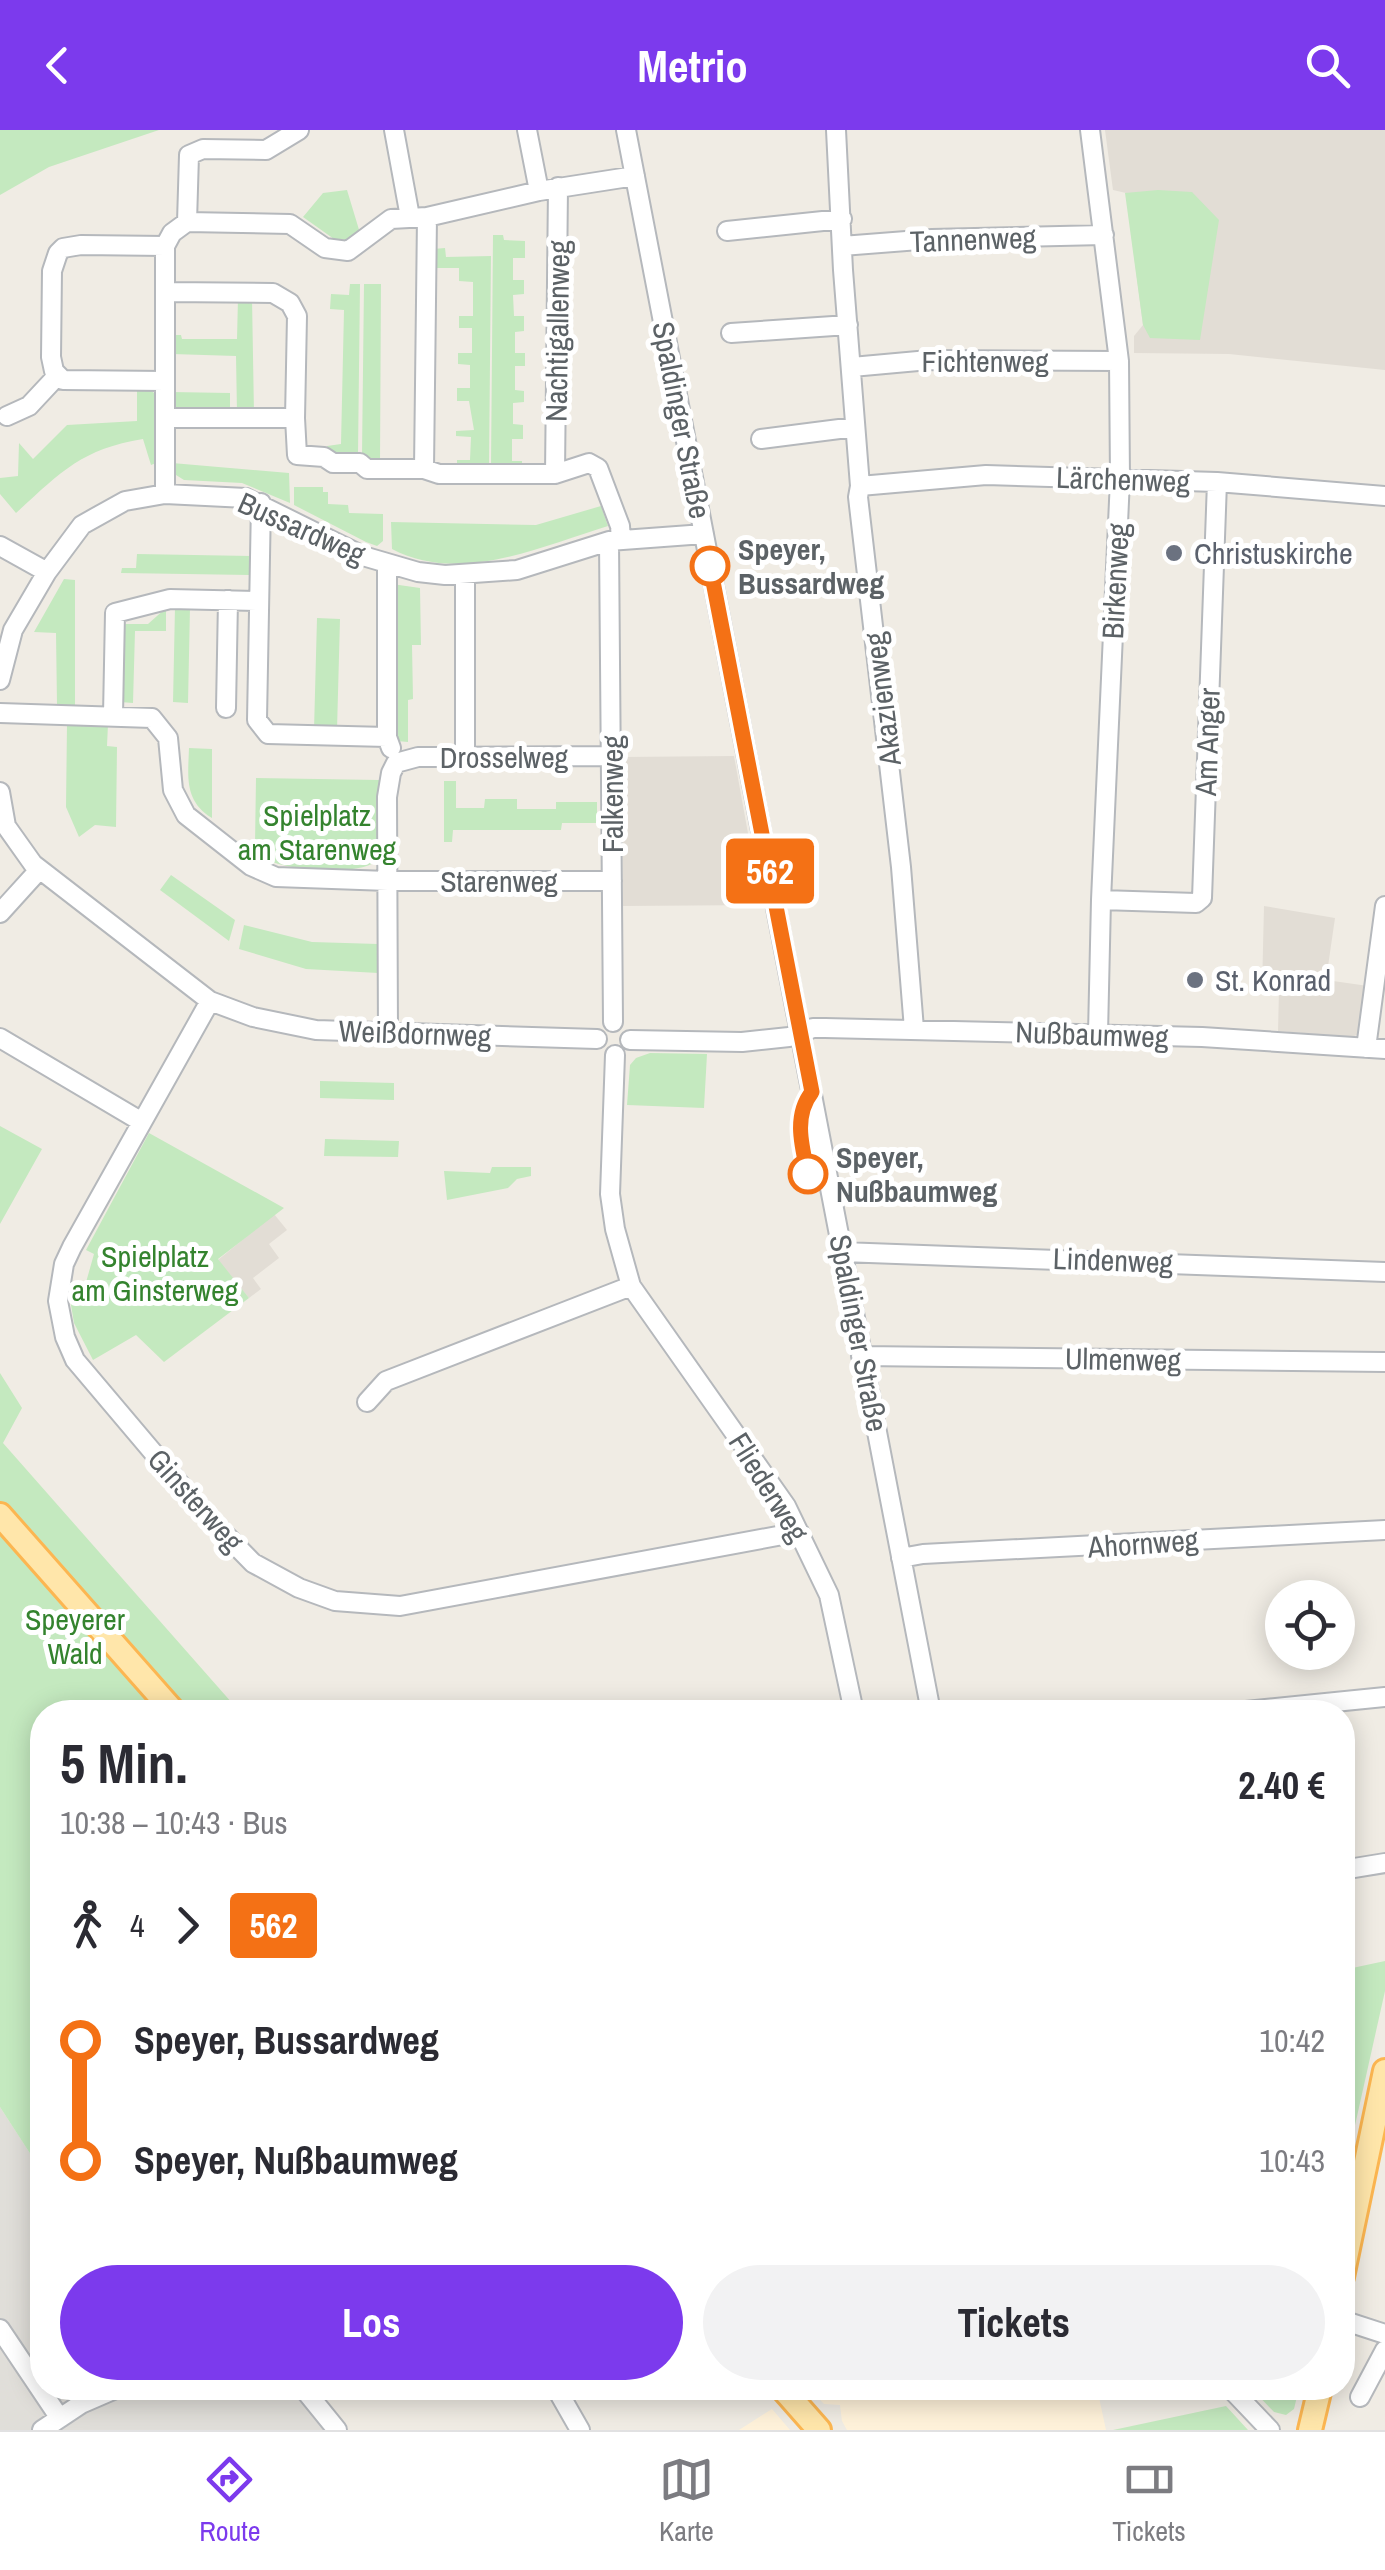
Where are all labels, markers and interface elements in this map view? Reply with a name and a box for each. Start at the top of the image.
text: Metrio [637,35,748,96]
icon: back [30,38,85,93]
icon: search [1300,38,1355,93]
street label: Tannenweg [909,217,1037,261]
street label: Nachtigallenweg [535,239,579,422]
street label: Spaldinger Straße [643,318,721,522]
street label: Fichtenweg [921,341,1049,381]
street label: Lärchenweg [1055,457,1191,501]
street label: Bussardweg [232,482,372,574]
street label: Birkenweg [1092,522,1138,640]
place label: Speyer, Bussardweg [738,529,884,603]
place label: Christuskirche [1194,533,1353,573]
marker: Christuskirche [1163,542,1185,564]
marker: Speyer, Bussardweg [691,547,729,585]
street label: Akazienweg [854,630,910,769]
street label: Am Anger [1185,687,1229,798]
street label: Falkenweg [592,735,632,853]
street label: Drosselweg [440,737,569,777]
park label: Spielplatz am Starenweg [238,795,397,869]
line badge: 562 [712,838,828,904]
text: 562 [746,848,794,895]
street label: Starenweg [440,861,558,901]
place label: St. Konrad [1215,960,1331,1000]
marker: St. Konrad [1184,969,1206,991]
street label: Weißdornweg [338,1010,492,1056]
street label: Nußbaumweg [1015,1011,1170,1057]
place label: Speyer, Nußbaumweg [836,1137,997,1211]
marker: Speyer, Nußbaumweg [789,1155,827,1193]
street label: Spaldinger Straße [820,1231,898,1435]
park label: Spielplatz am Ginsterweg [72,1236,239,1310]
street label: Lindenweg [1052,1238,1174,1282]
street label: Ulmenweg [1065,1338,1182,1380]
street label: Fliederweg [720,1425,818,1549]
street label: Ginsterweg [139,1440,253,1560]
street label: Ahornweg [1085,1519,1200,1567]
map controls [1265,1580,1355,1670]
button: locate [1265,1580,1355,1670]
park label: Speyerer Wald [25,1599,126,1673]
text: 5 Min. [60,1726,188,1800]
text: 2.40 € [1238,1760,1325,1811]
text: 10:38 – 10:43 · Bus [60,1801,288,1844]
icon: walk [60,1898,115,1953]
icon: forward [160,1898,215,1953]
text: 562 [250,1902,297,1949]
text: 4 [130,1904,145,1947]
text: Speyer, Bussardweg [134,2015,439,2066]
text: 10:42 [1259,2019,1325,2062]
text: Speyer, Nußbaumweg [134,2135,458,2186]
text: 10:43 [1259,2139,1325,2182]
button: Los [60,2265,683,2380]
button: Tickets [703,2265,1325,2380]
tab: Route [199,2452,260,2550]
tab: Karte [659,2452,714,2550]
tab: Tickets [1112,2452,1186,2550]

